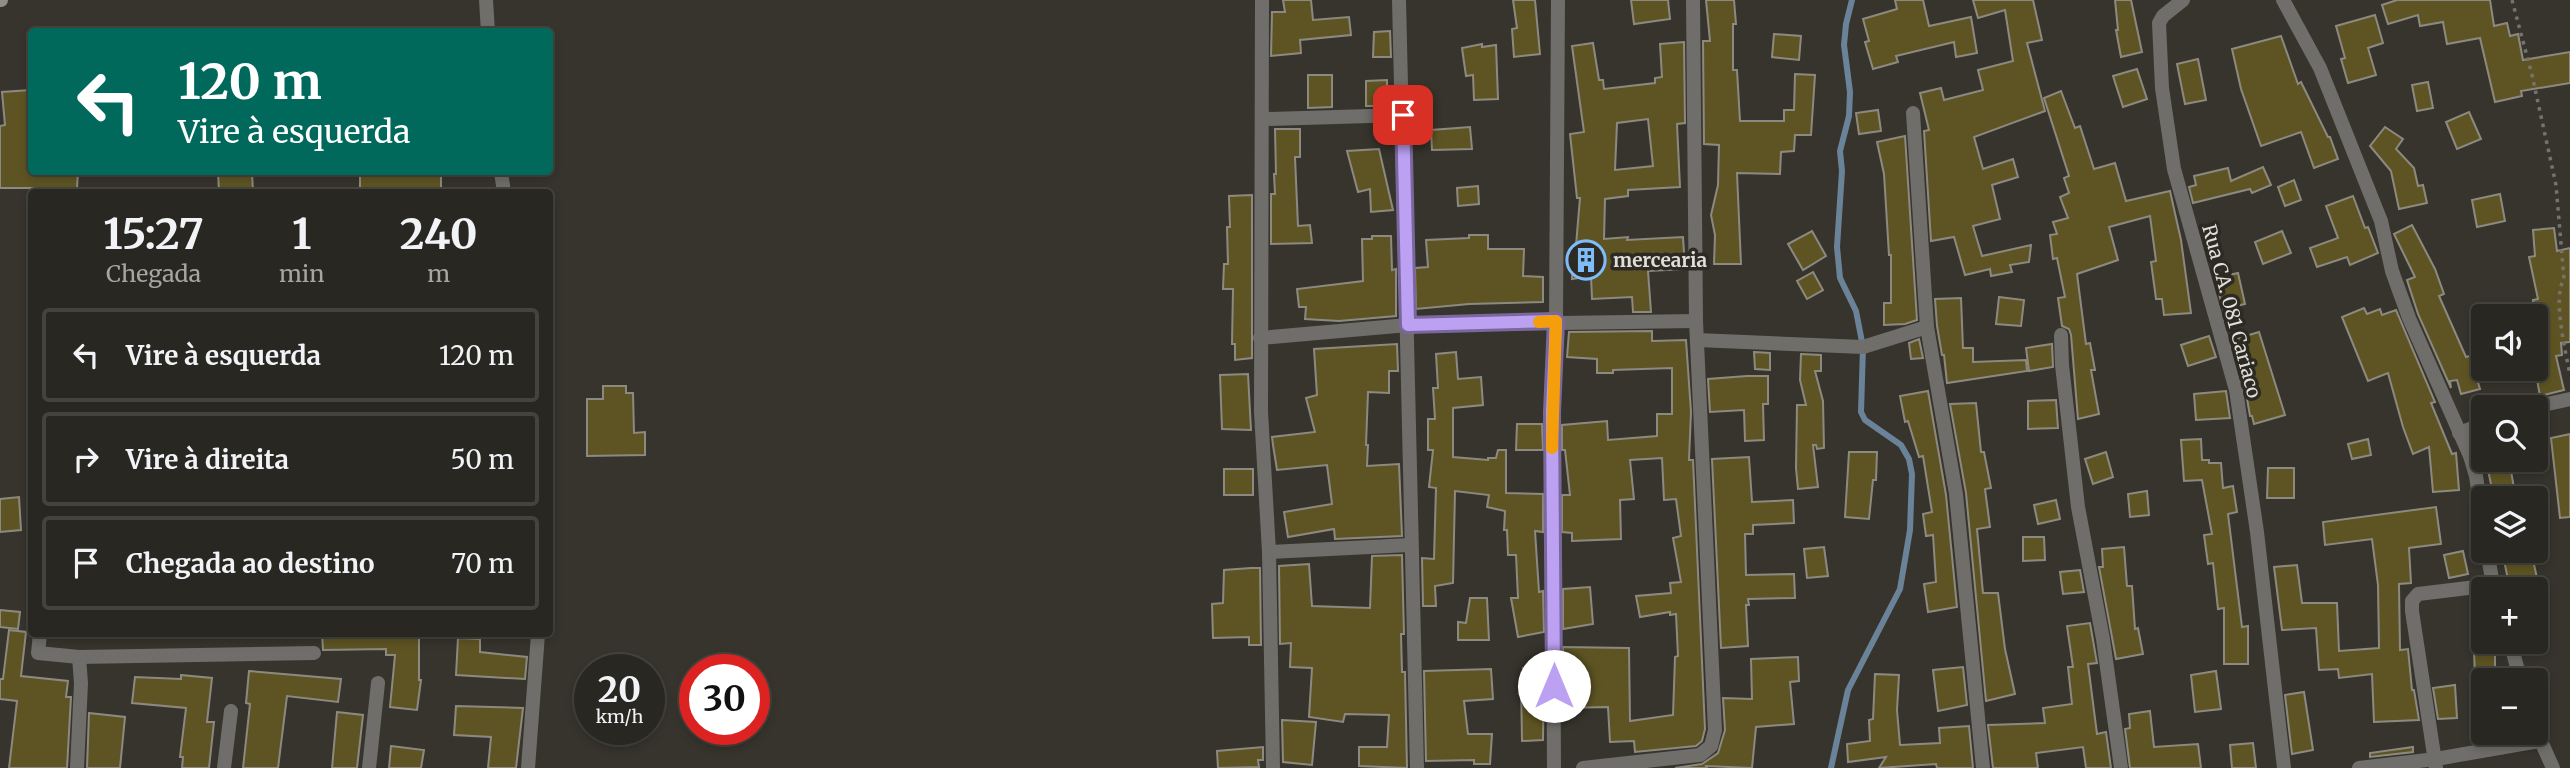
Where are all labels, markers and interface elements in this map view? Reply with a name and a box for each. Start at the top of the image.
text: 120 m [178,51,322,112]
icon: left [63,56,154,147]
pin [1373,85,1433,145]
icon: arrive [1384,96,1422,134]
text: Vire à esquerda [178,112,410,152]
text: 15:27 [103,208,204,260]
text: 1 [292,208,311,260]
text: 240 [400,208,478,260]
street label: Rua CA. 081 Cariaco [2197,221,2267,401]
building icon: mercearia [1565,239,1607,281]
place label: mercearia [1613,248,1708,272]
text: Chegada [106,259,201,288]
text: min [279,259,324,288]
text: m [427,259,450,288]
map controls [2471,304,2548,745]
button: sound [2471,304,2548,381]
icon: left [67,336,105,374]
text: Vire à esquerda [126,339,321,372]
text: 120 m [439,339,514,372]
button: search [2471,395,2548,472]
icon: right [67,440,105,478]
text: Vire à direita [126,443,289,476]
text: 50 m [450,443,514,476]
button: layers [2471,486,2548,563]
icon: arrive [67,544,105,582]
text: Chegada ao destino [126,547,375,580]
text: 70 m [451,547,514,580]
button: + [2471,577,2548,654]
position arrow [1517,649,1591,723]
speed limit sign: 30 [679,654,770,745]
text: 20 [598,668,641,712]
button: − [2471,668,2548,745]
text: km/h [596,705,643,728]

